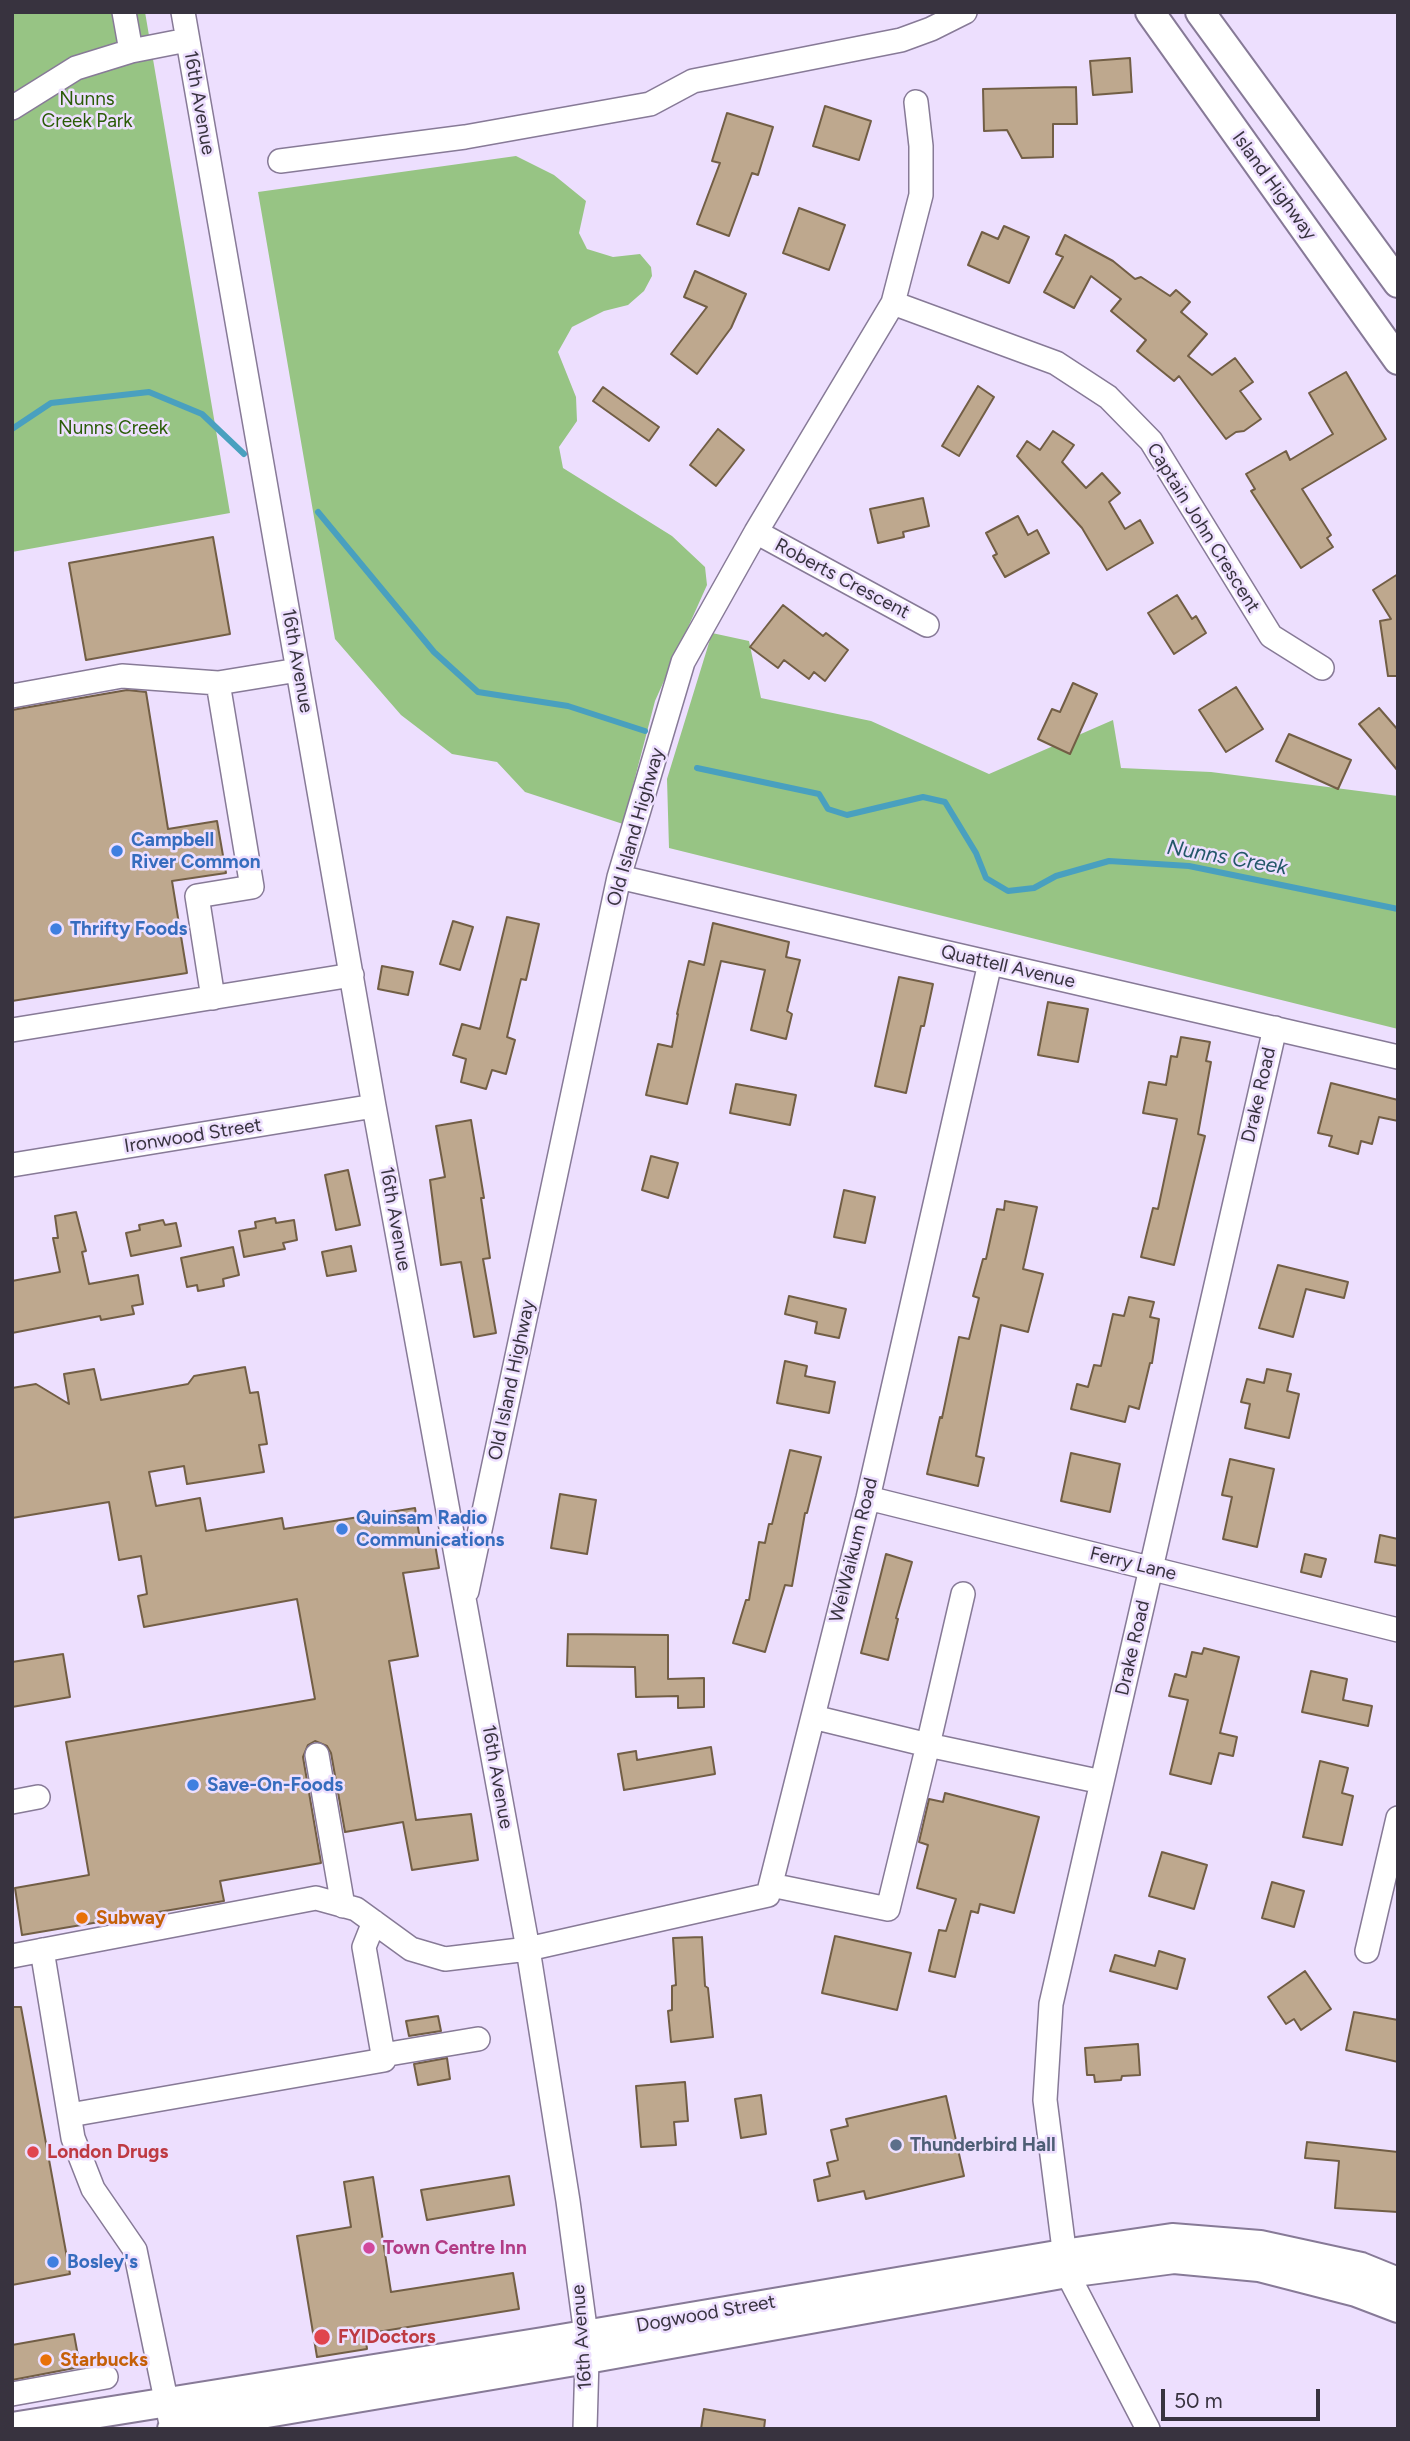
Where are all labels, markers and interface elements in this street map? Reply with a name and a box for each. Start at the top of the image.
street label: 16th Avenue [179,49,219,157]
park label: Nunns Creek Park [42,88,132,132]
street label: Island Highway [1227,127,1321,245]
park label: Nunns Creek [58,417,168,439]
street label: Captain John Crescent [1141,439,1265,617]
street label: Roberts Crescent [771,534,913,624]
street label: 16th Avenue [277,607,317,715]
street label: Old Island Highway [603,745,669,909]
place label: Campbell River Common [131,829,261,873]
water label: Nunns Creek [1165,835,1289,881]
marker: Campbell River Common [109,843,125,859]
place label: Thrifty Foods [70,918,187,940]
marker: Thrifty Foods [48,921,64,937]
street label: Quattell Avenue [939,940,1077,994]
street label: Drake Road [1237,1045,1281,1145]
street label: Ironwood Street [123,1114,263,1158]
street label: 16th Avenue [375,1165,415,1273]
street label: Old Island Highway [484,1298,540,1462]
street label: WeiWaikum Road [825,1475,883,1625]
place label: Quinsam Radio Communications [356,1507,504,1551]
marker: Quinsam Radio Communications [334,1521,350,1537]
street label: Ferry Lane [1087,1542,1179,1586]
street label: Drake Road [1111,1598,1155,1698]
street label: 16th Avenue [477,1723,517,1831]
place label: Save-On-Foods [207,1774,343,1796]
marker: Save-On-Foods [185,1777,201,1793]
place label: Subway [96,1907,166,1929]
marker: Subway [74,1910,90,1926]
place label: Thunderbird Hall [910,2134,1056,2156]
marker: Thunderbird Hall [888,2137,904,2153]
place label: London Drugs [47,2141,168,2163]
marker: London Drugs [25,2144,41,2160]
place label: Town Centre Inn [383,2237,527,2259]
marker: Town Centre Inn [361,2240,377,2256]
place label: Bosley's [67,2251,138,2273]
marker: Bosley's [45,2254,61,2270]
street label: 16th Avenue [567,2284,597,2390]
street label: Dogwood Street [635,2291,777,2337]
place label: FYIDoctors [338,2326,436,2348]
marker: FYIDoctors [312,2327,332,2347]
place label: Starbucks [60,2349,148,2371]
marker: Starbucks [38,2352,54,2368]
scale bar [1165,2374,1324,2418]
text: 50 m [1174,2388,1223,2413]

